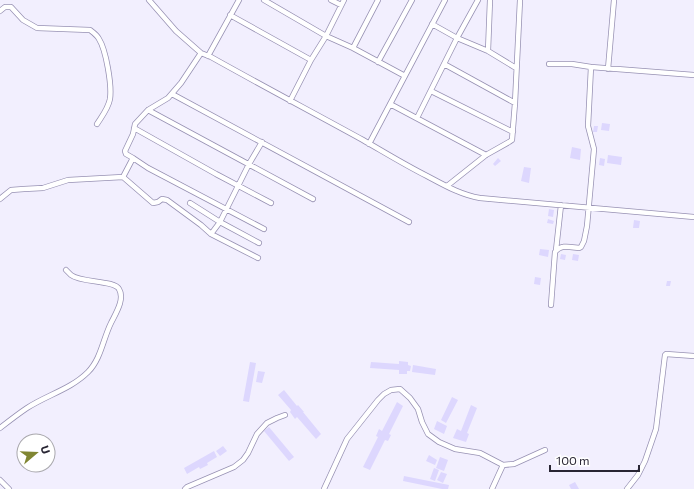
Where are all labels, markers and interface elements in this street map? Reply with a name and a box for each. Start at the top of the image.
north arrow [16,433,56,473]
text: U [38,444,53,455]
scale bar [550,447,639,473]
text: 100 m [556,453,590,467]

